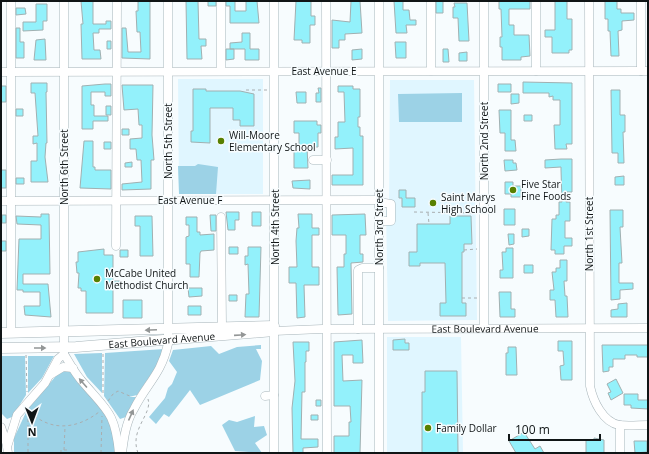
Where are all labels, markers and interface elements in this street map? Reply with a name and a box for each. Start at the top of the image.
street label: East Avenue E [291,64,357,78]
street label: North 2nd Street [477,101,491,180]
street label: North 5th Street [161,103,175,179]
place label: Will-Moore Elementary School [229,128,315,154]
street label: North 6th Street [57,129,71,205]
marker: Will-Moore Elementary School [216,136,226,146]
place label: Five Star Fine Foods [521,177,571,203]
marker: Five Star Fine Foods [508,185,518,195]
street label: North 3rd Street [372,188,386,265]
street label: North 4th Street [268,189,282,265]
place label: Saint Marys High School [441,190,496,216]
street label: East Avenue F [158,193,222,207]
street label: North 1st Street [582,196,596,271]
marker: Saint Marys High School [428,198,438,208]
place label: McCabe United Methodist Church [105,266,188,292]
marker: McCabe United Methodist Church [92,274,102,284]
street label: East Boulevard Avenue [431,321,539,336]
one-way arrow [144,327,157,333]
street label: East Boulevard Avenue [108,329,216,351]
one-way arrow [234,331,246,338]
one-way arrow [34,345,47,351]
one-way arrow [79,378,88,389]
north arrow [12,402,52,442]
one-way arrow [128,409,134,421]
scale bar [509,416,600,442]
place label: Family Dollar [436,421,497,435]
text: 100 m [515,421,550,438]
marker: Family Dollar [423,423,433,433]
text: N [28,425,37,440]

